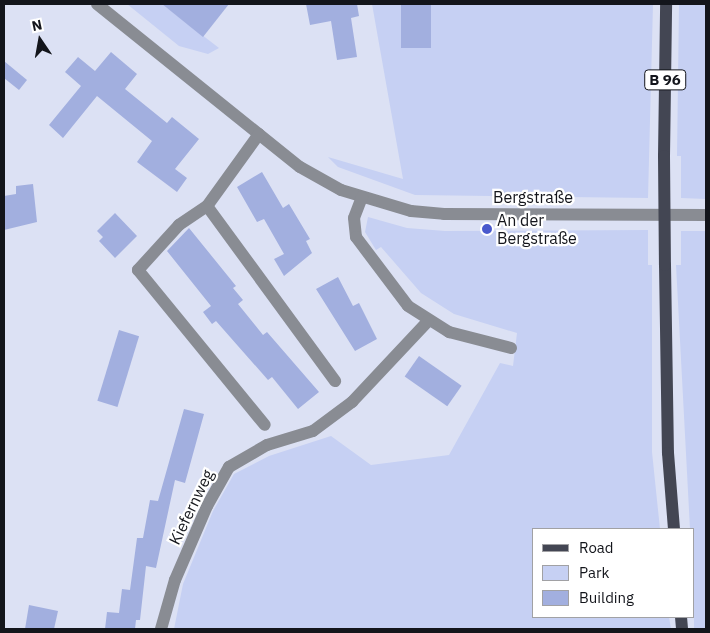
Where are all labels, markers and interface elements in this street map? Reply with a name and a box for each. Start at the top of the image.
north arrow [15,15,65,65]
text: N [30,15,44,35]
road number: B 96 [644,68,686,92]
street label: Bergstraße [493,187,573,207]
place label: An der Bergstraße [497,210,577,248]
marker: An der Bergstraße [481,223,493,235]
street label: Kiefernweg [165,466,217,548]
legend [532,528,695,618]
text: Road [579,538,614,557]
text: Park [579,563,609,582]
text: Building [579,588,634,607]

